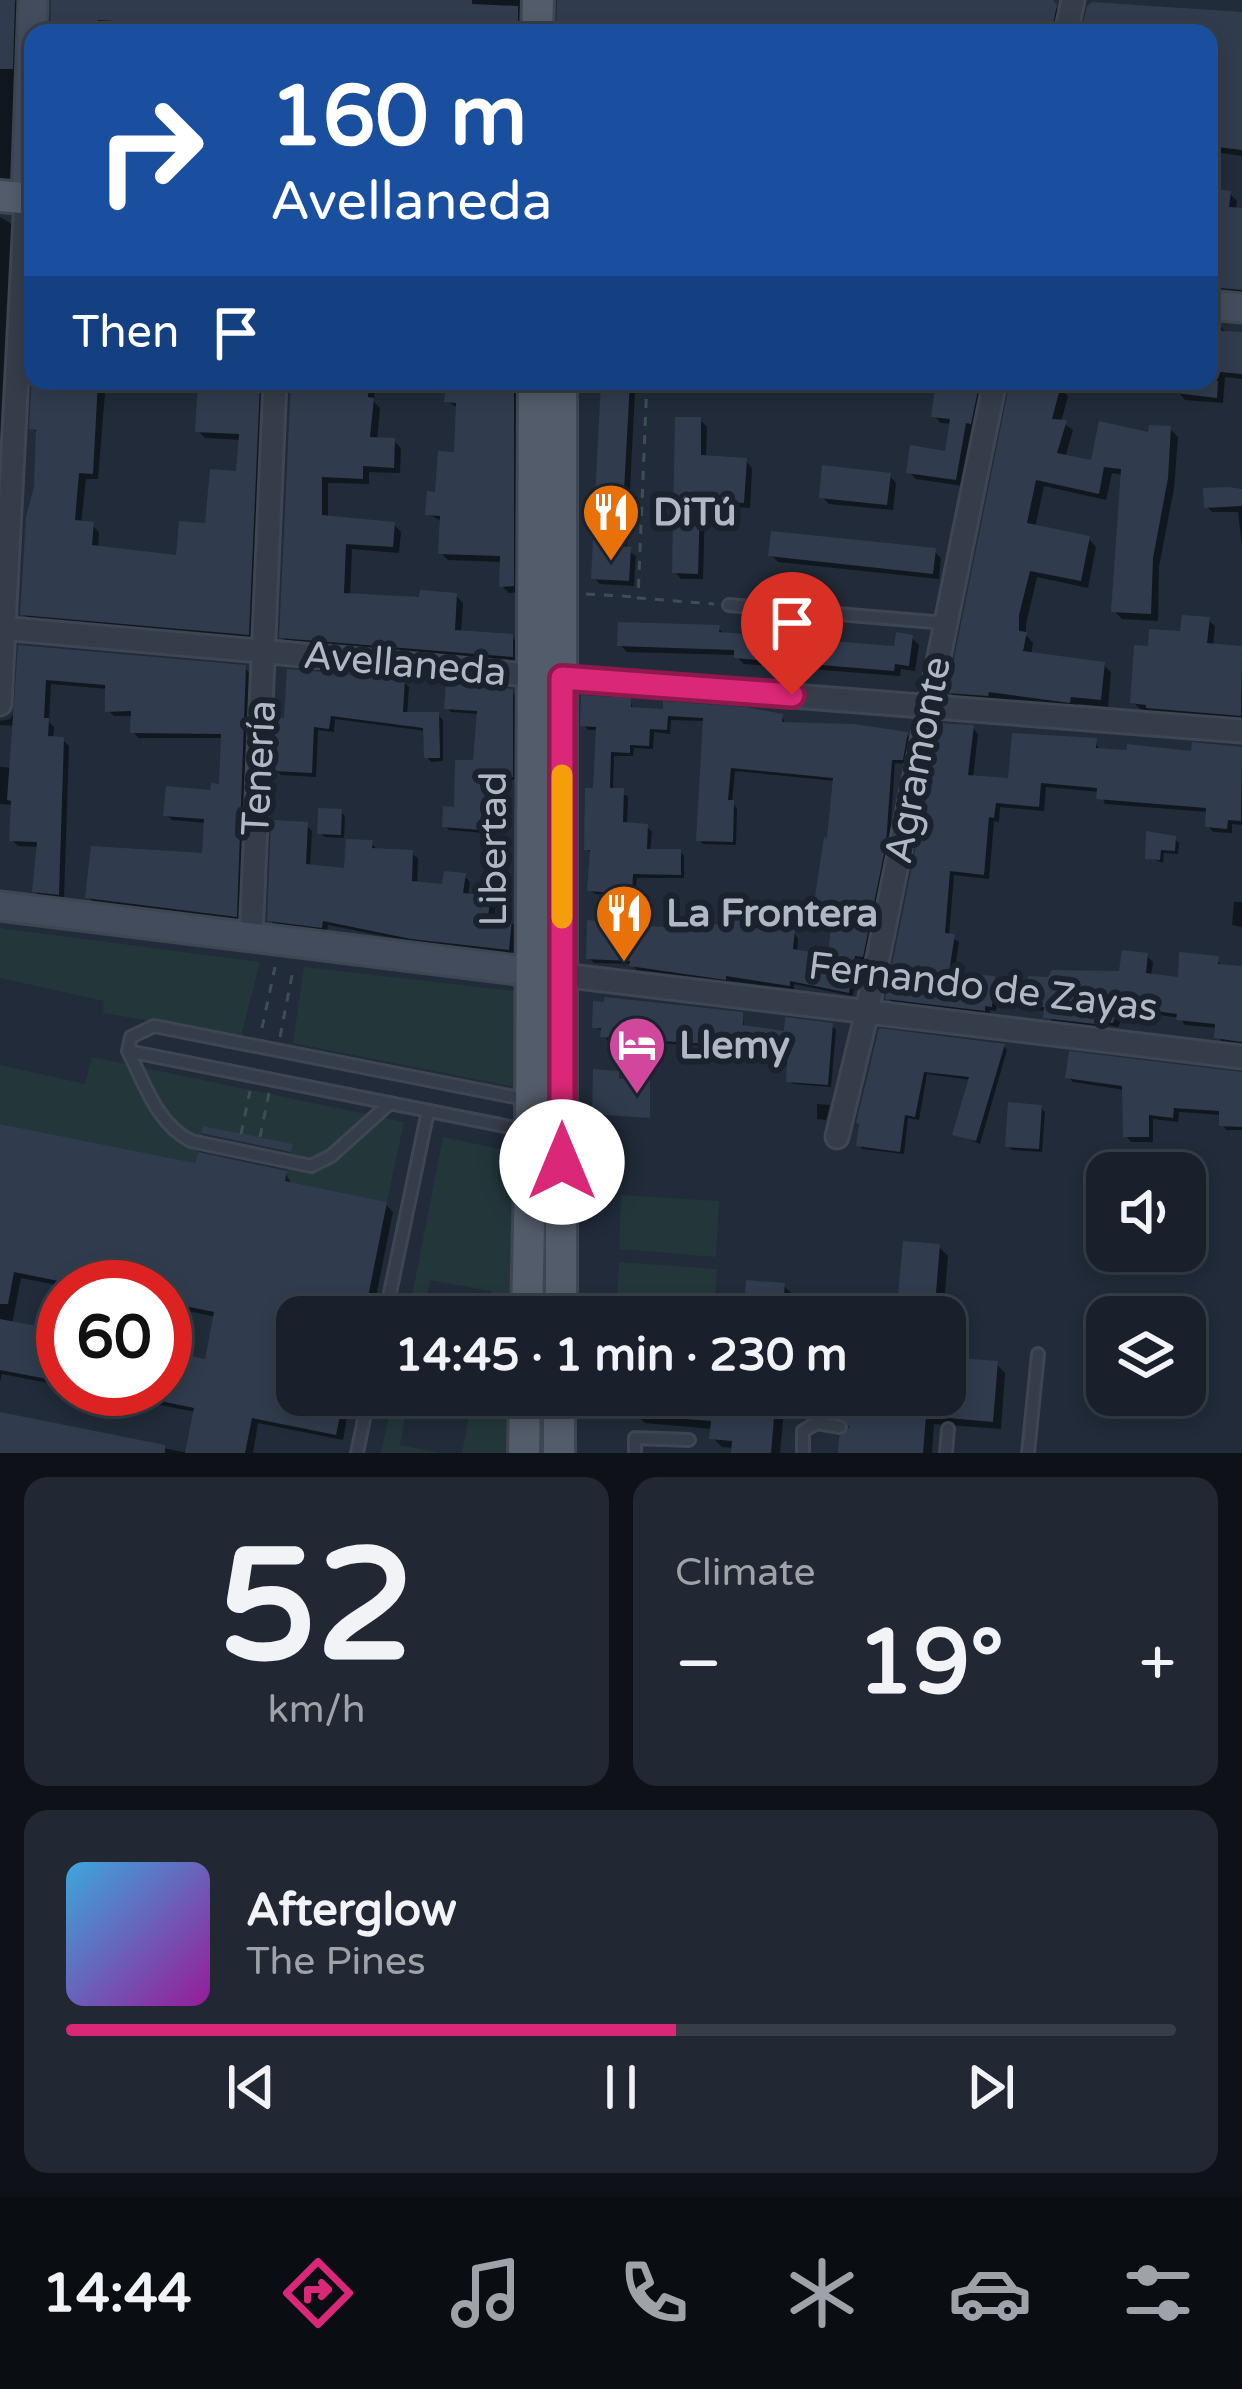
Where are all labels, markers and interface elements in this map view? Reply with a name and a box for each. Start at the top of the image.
text: 160 m [270,67,527,168]
icon: right [72,72,228,228]
text: Avellaneda [270,169,552,234]
icon: arrive [203,300,269,366]
text: Then [72,306,179,360]
restaurant icon: DiTú [580,481,642,563]
place label: DiTú [653,489,736,536]
pin [741,572,843,695]
icon: arrive [759,590,825,656]
street label: Avellaneda [301,632,509,696]
street label: Agramonte [875,653,961,867]
street label: Tenería [232,699,286,837]
street label: Libertad [470,771,517,927]
restaurant icon: La Frontera [593,882,655,964]
place label: La Frontera [666,890,878,937]
street label: Fernando de Zayas [806,942,1160,1032]
hotel icon: Llemy [606,1014,668,1096]
place label: Llemy [679,1022,790,1069]
position arrow [499,1099,625,1225]
map controls [1086,1152,1206,1416]
button: sound [1086,1152,1206,1272]
speed limit sign: 60 [36,1260,192,1416]
button: layers [1086,1296,1206,1416]
text: 14:45 · 1 min · 230 m [395,1329,847,1383]
text: 52 [219,1514,414,1702]
text: Climate [675,1549,815,1596]
text: 19° [857,1609,1004,1718]
text: − [675,1624,722,1704]
text: + [1139,1624,1176,1704]
text: km/h [267,1686,366,1733]
text: Afterglow [246,1884,457,1938]
text: The Pines [246,1938,426,1985]
icon: previous [218,2054,284,2120]
icon: pause [588,2054,654,2120]
icon: next [958,2054,1024,2120]
icon: directions [276,2251,360,2335]
icon: music [444,2251,528,2335]
icon: phone [612,2251,696,2335]
icon: climate [780,2251,864,2335]
icon: car [948,2251,1032,2335]
icon: filters [1116,2251,1200,2335]
text: 14:44 [42,2261,192,2326]

